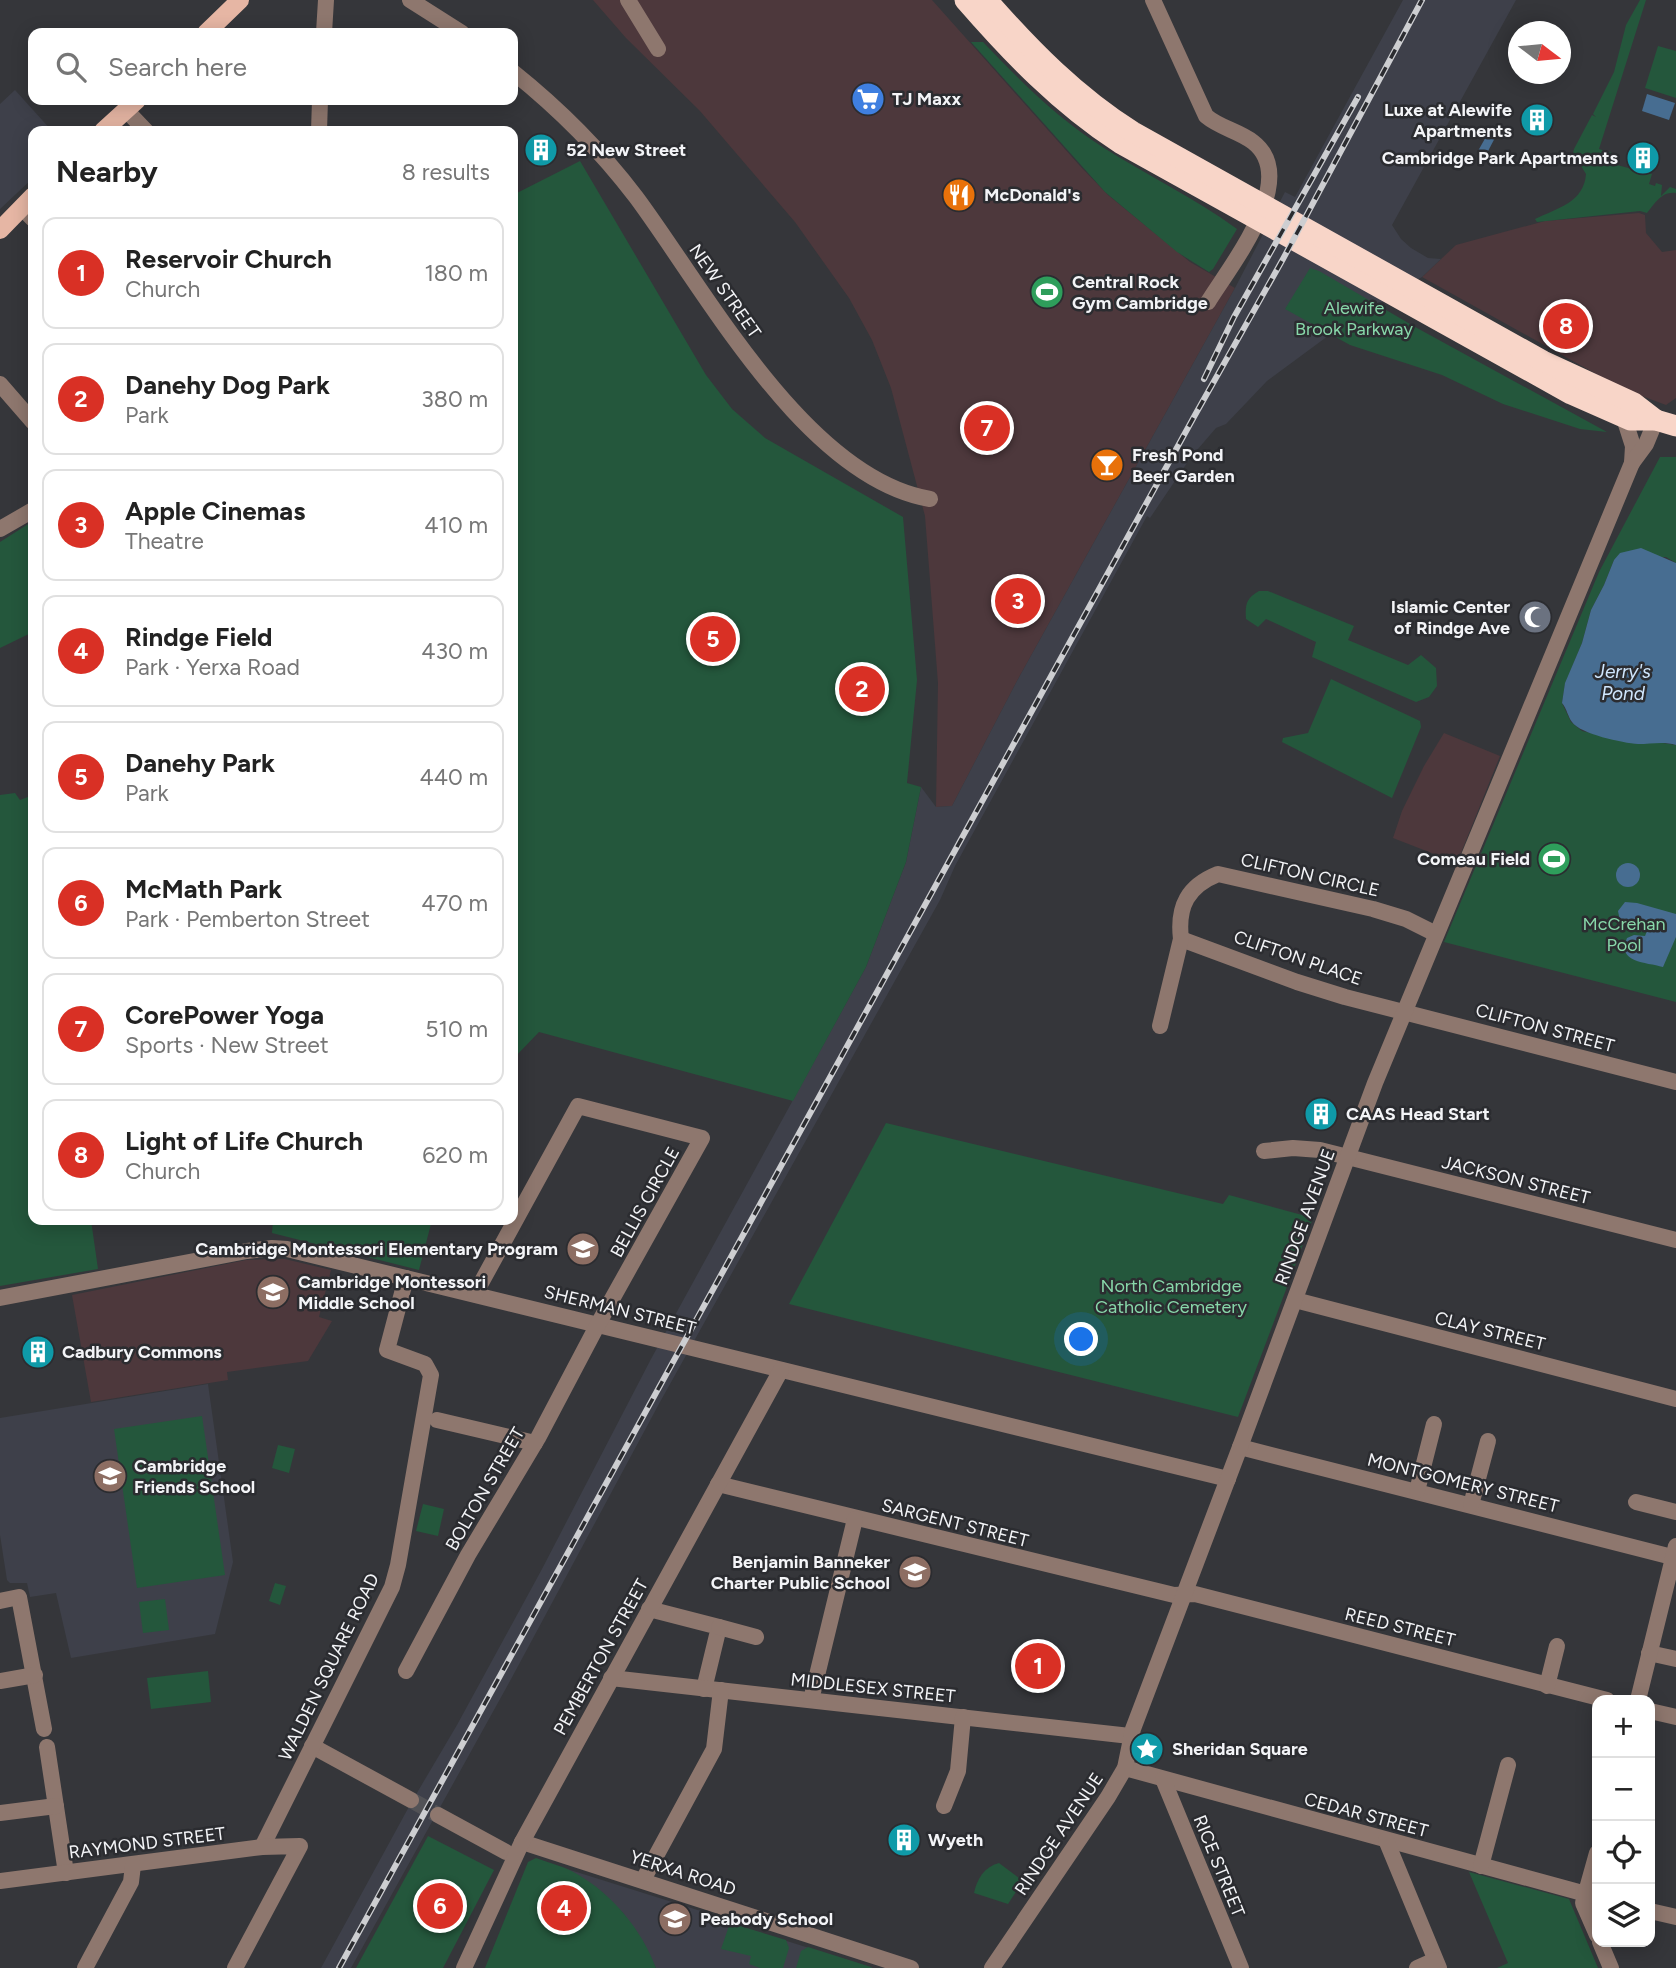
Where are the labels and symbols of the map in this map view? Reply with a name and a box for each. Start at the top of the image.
north arrow [1508,21,1571,84]
supermarket icon: TJ Maxx [849,80,887,118]
place label: TJ Maxx [892,88,961,110]
place label: Luxe at Alewife Apartments [1384,99,1513,142]
building icon: Luxe at Alewife Apartments [1518,101,1556,139]
building icon: 52 New Street [522,131,560,169]
place label: 52 New Street [566,139,686,161]
building icon: Cambridge Park Apartments [1624,139,1662,177]
place label: Cambridge Park Apartments [1382,147,1619,169]
restaurant icon: McDonald's [940,176,978,214]
place label: McDonald's [984,184,1081,206]
street label: NEW STREET [684,240,766,342]
place label: Central Rock Gym Cambridge [1072,271,1208,314]
sports icon: Central Rock Gym Cambridge [1028,273,1066,311]
park label: Alewife Brook Parkway [1295,297,1413,340]
pin: 8 [1543,300,1589,352]
pin: 7 [964,402,1010,454]
place label: Fresh Pond Beer Garden [1132,444,1235,487]
bar icon: Fresh Pond Beer Garden [1088,446,1126,484]
pin: 3 [995,575,1041,627]
place label: Islamic Center of Rindge Ave [1391,596,1510,639]
mosque icon: Islamic Center of Rindge Ave [1516,598,1554,636]
pin: 5 [690,613,736,665]
water label: Jerry's Pond [1594,660,1651,705]
pin: 2 [839,663,885,715]
sports icon: Comeau Field [1535,840,1573,878]
street label: CLIFTON CIRCLE [1239,848,1381,902]
place label: Comeau Field [1417,848,1530,870]
park label: McCrehan Pool [1582,913,1666,956]
street label: CLIFTON PLACE [1231,926,1365,990]
street label: CLIFTON STREET [1473,999,1617,1057]
building icon: CAAS Head Start [1302,1095,1340,1133]
place label: CAAS Head Start [1346,1103,1490,1125]
street label: BELLIS CIRCLE [606,1143,684,1261]
street label: RINDGE AVENUE [1270,1146,1340,1288]
street label: JACKSON STREET [1440,1151,1592,1209]
school or university icon: Cambridge Montessori Elementary Program [564,1230,602,1268]
place label: Cambridge Montessori Elementary Program [195,1238,558,1260]
place label: Cambridge Montessori Middle School [298,1271,486,1314]
school or university icon: Cambridge Montessori Middle School [254,1273,292,1311]
park label: North Cambridge Catholic Cemetery [1095,1275,1247,1318]
street label: SHERMAN STREET [542,1280,698,1340]
street label: CLAY STREET [1432,1307,1548,1355]
your location [1064,1322,1098,1356]
building icon: Cadbury Commons [19,1333,57,1371]
place label: Cadbury Commons [62,1341,222,1363]
street label: BOLTON STREET [441,1423,529,1555]
street label: MONTGOMERY STREET [1365,1449,1561,1517]
place label: Cambridge Friends School [134,1455,255,1498]
school or university icon: Cambridge Friends School [91,1457,129,1495]
street label: SARGENT STREET [879,1494,1031,1552]
place label: Benjamin Banneker Charter Public School [711,1551,890,1594]
school or university icon: Benjamin Banneker Charter Public School [896,1553,934,1591]
street label: WALDEN SQUARE ROAD [274,1570,384,1764]
street label: PEMBERTON STREET [549,1575,653,1739]
street label: REED STREET [1343,1603,1457,1651]
pin: 1 [1015,1640,1061,1692]
street label: MIDDLESEX STREET [789,1668,957,1708]
place icon: Sheridan Square [1128,1730,1166,1768]
place label: Sheridan Square [1172,1738,1308,1760]
street label: RINDGE AVENUE [1010,1769,1108,1899]
street label: CEDAR STREET [1302,1788,1430,1842]
street label: RICE STREET [1189,1812,1249,1920]
building icon: Wyeth [885,1821,923,1859]
street label: RAYMOND STREET [67,1822,227,1864]
place label: Wyeth [928,1829,983,1851]
street label: YERXA ROAD [627,1845,739,1901]
pin: 6 [417,1880,463,1932]
pin: 4 [541,1882,587,1934]
school or university icon: Peabody School [656,1900,694,1938]
place label: Peabody School [700,1908,833,1930]

